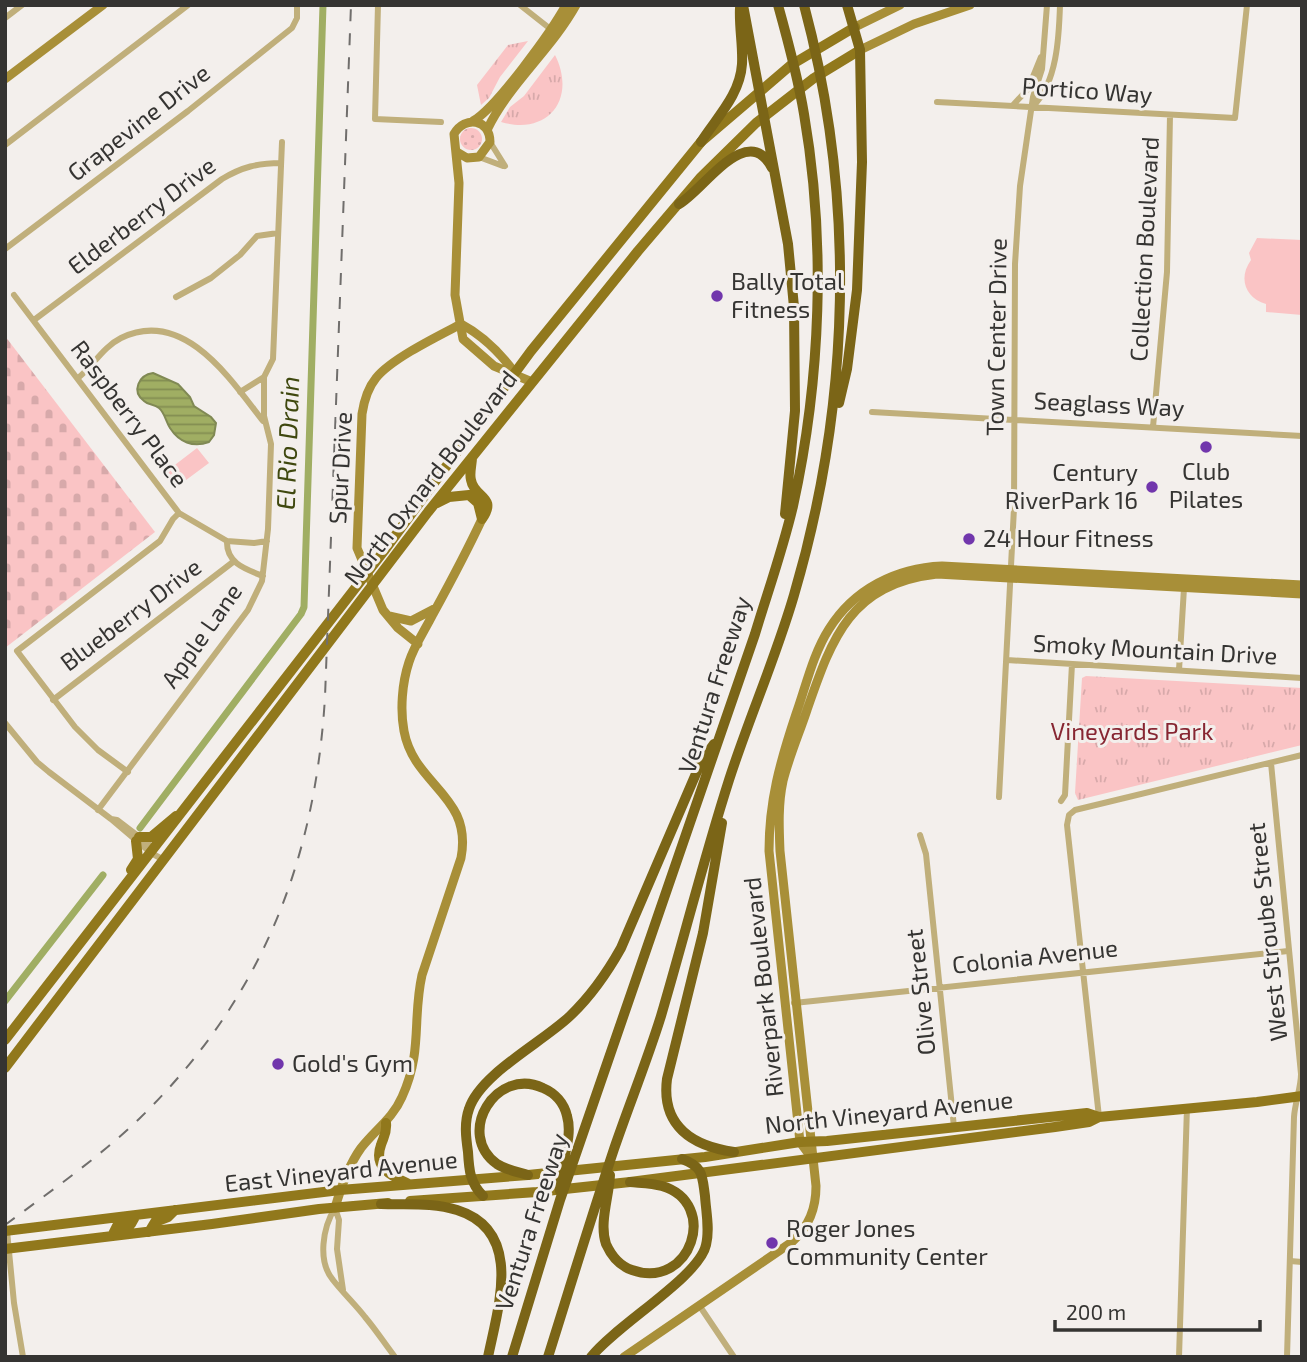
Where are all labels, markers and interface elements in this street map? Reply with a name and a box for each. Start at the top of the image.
street label: Grapevine Drive [61,57,215,186]
street label: Portico Way [1021,70,1154,109]
street label: Collection Boulevard [1123,136,1164,362]
street label: Elderberry Drive [62,150,221,280]
street label: Town Center Drive [979,238,1012,436]
place label: Bally Total Fitness [731,266,844,323]
marker: Bally Total Fitness [709,288,725,304]
street label: Raspberry Place [66,334,195,492]
street label: North Oxnard Boulevard [337,364,523,590]
water label: El Rio Drain [269,376,304,510]
street label: Seaglass Way [1033,385,1186,422]
street label: Spur Drive [322,411,357,525]
marker: Club Pilates [1198,439,1214,455]
place label: Club Pilates [1169,456,1243,513]
place label: Century RiverPark 16 [1005,457,1138,514]
marker: Century RiverPark 16 [1144,479,1160,495]
place label: 24 Hour Fitness [983,523,1154,552]
marker: 24 Hour Fitness [961,531,977,547]
street label: Blueberry Drive [54,551,206,676]
street label: Apple Lane [154,577,247,693]
street label: Ventura Freeway [671,592,756,777]
street label: Smoky Mountain Drive [1032,628,1278,669]
park label: Vineyards Park [1051,716,1213,745]
street label: West Stroube Street [1241,821,1292,1043]
street label: Riverpark Boulevard [737,876,788,1099]
street label: Olive Street [898,928,941,1057]
street label: Colonia Avenue [951,932,1119,979]
place label: Gold's Gym [292,1048,413,1077]
marker: Gold's Gym [270,1056,286,1072]
street label: North Vineyard Avenue [763,1084,1014,1139]
street label: Ventura Freeway [488,1129,573,1314]
street label: East Vineyard Avenue [223,1144,459,1197]
place label: Roger Jones Community Center [786,1213,988,1270]
marker: Roger Jones Community Center [764,1235,780,1251]
scale bar [1055,1288,1260,1332]
text: 200 m [1066,1299,1126,1324]

